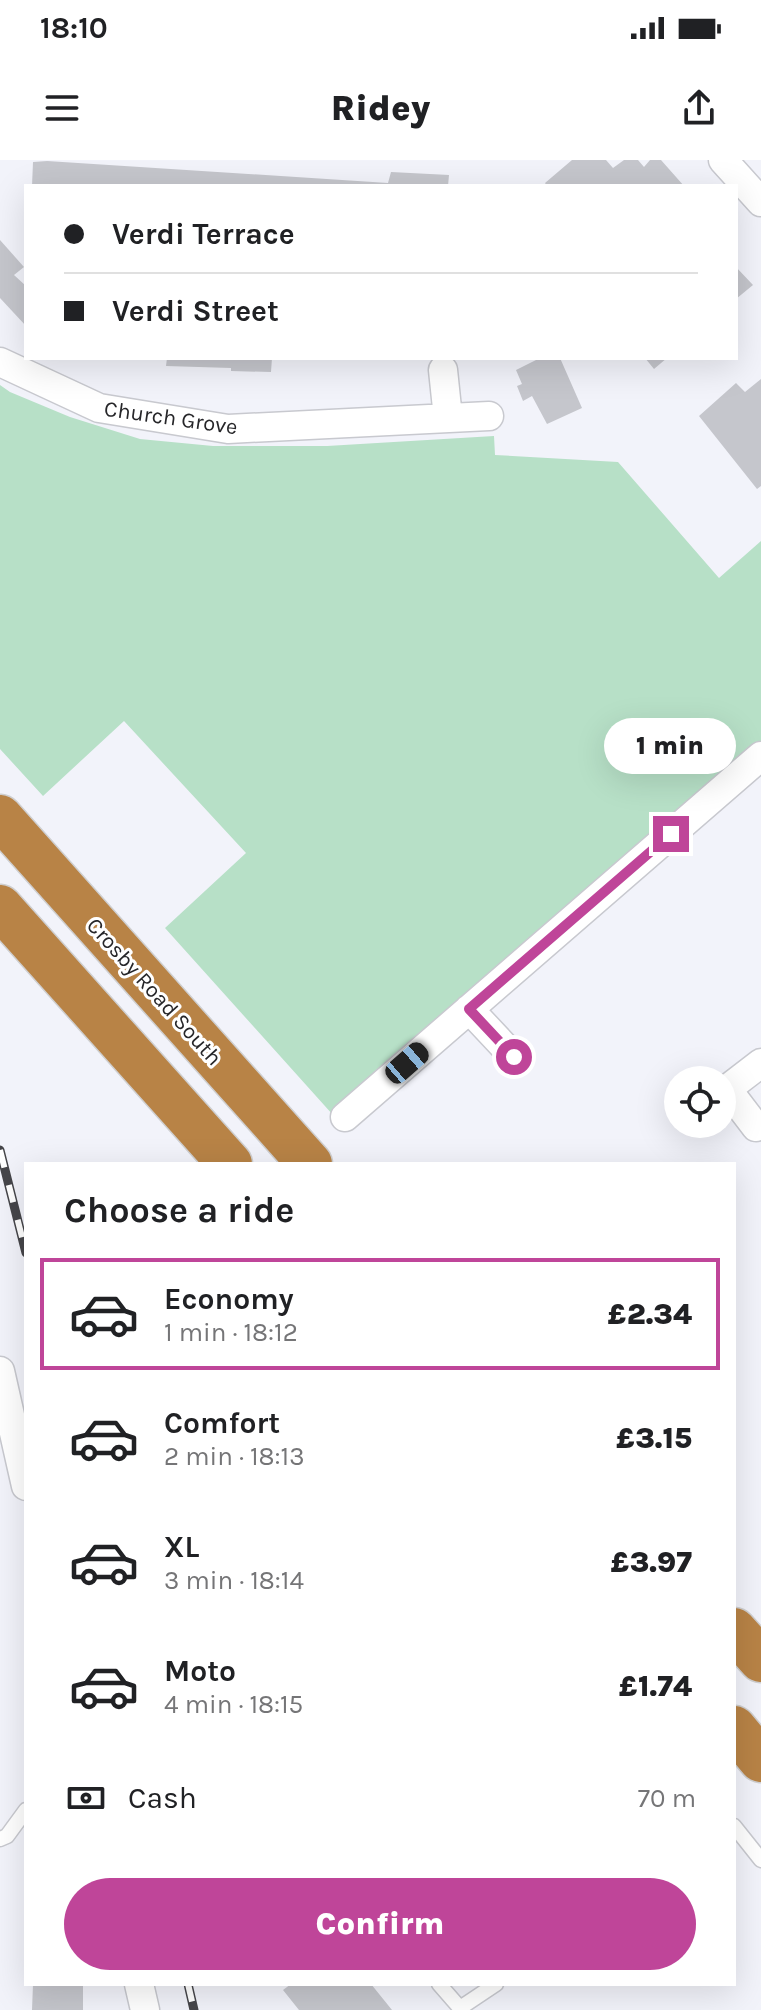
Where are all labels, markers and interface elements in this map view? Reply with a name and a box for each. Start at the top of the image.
text: 18:10 [40,10,108,46]
icon: menu [40,86,84,130]
icon: share [677,86,721,130]
text: Ridey [331,87,430,129]
text: Verdi Terrace [112,216,295,252]
text: Verdi Street [112,293,279,329]
street label: Church Grove [103,396,239,440]
callout: 1 min [605,718,737,774]
text: 1 min [636,730,704,761]
route end [653,816,689,852]
street label: Crosby Road South [81,913,227,1071]
car [381,1038,433,1088]
route start [496,1039,532,1075]
map controls [664,1066,736,1138]
button: locate [664,1066,736,1138]
text: Choose a ride [64,1189,294,1231]
icon: car [68,1278,140,1350]
text: Economy [164,1281,294,1317]
text: £2.34 [608,1296,692,1332]
text: 1 min · 18:12 [164,1317,298,1348]
icon: car [68,1402,140,1474]
text: Comfort [164,1405,280,1441]
text: £3.15 [616,1420,692,1456]
text: 2 min · 18:13 [164,1441,305,1472]
icon: car [68,1526,140,1598]
text: XL [164,1529,199,1565]
text: £3.97 [610,1544,692,1580]
text: 3 min · 18:14 [164,1565,304,1596]
icon: car [68,1650,140,1722]
text: Moto [164,1653,236,1689]
text: £1.74 [619,1668,692,1704]
text: 4 min · 18:15 [164,1689,303,1720]
icon: cash [64,1776,108,1820]
text: Cash [128,1780,197,1816]
text: 70 m [638,1783,696,1814]
button: Confirm [64,1878,696,1970]

